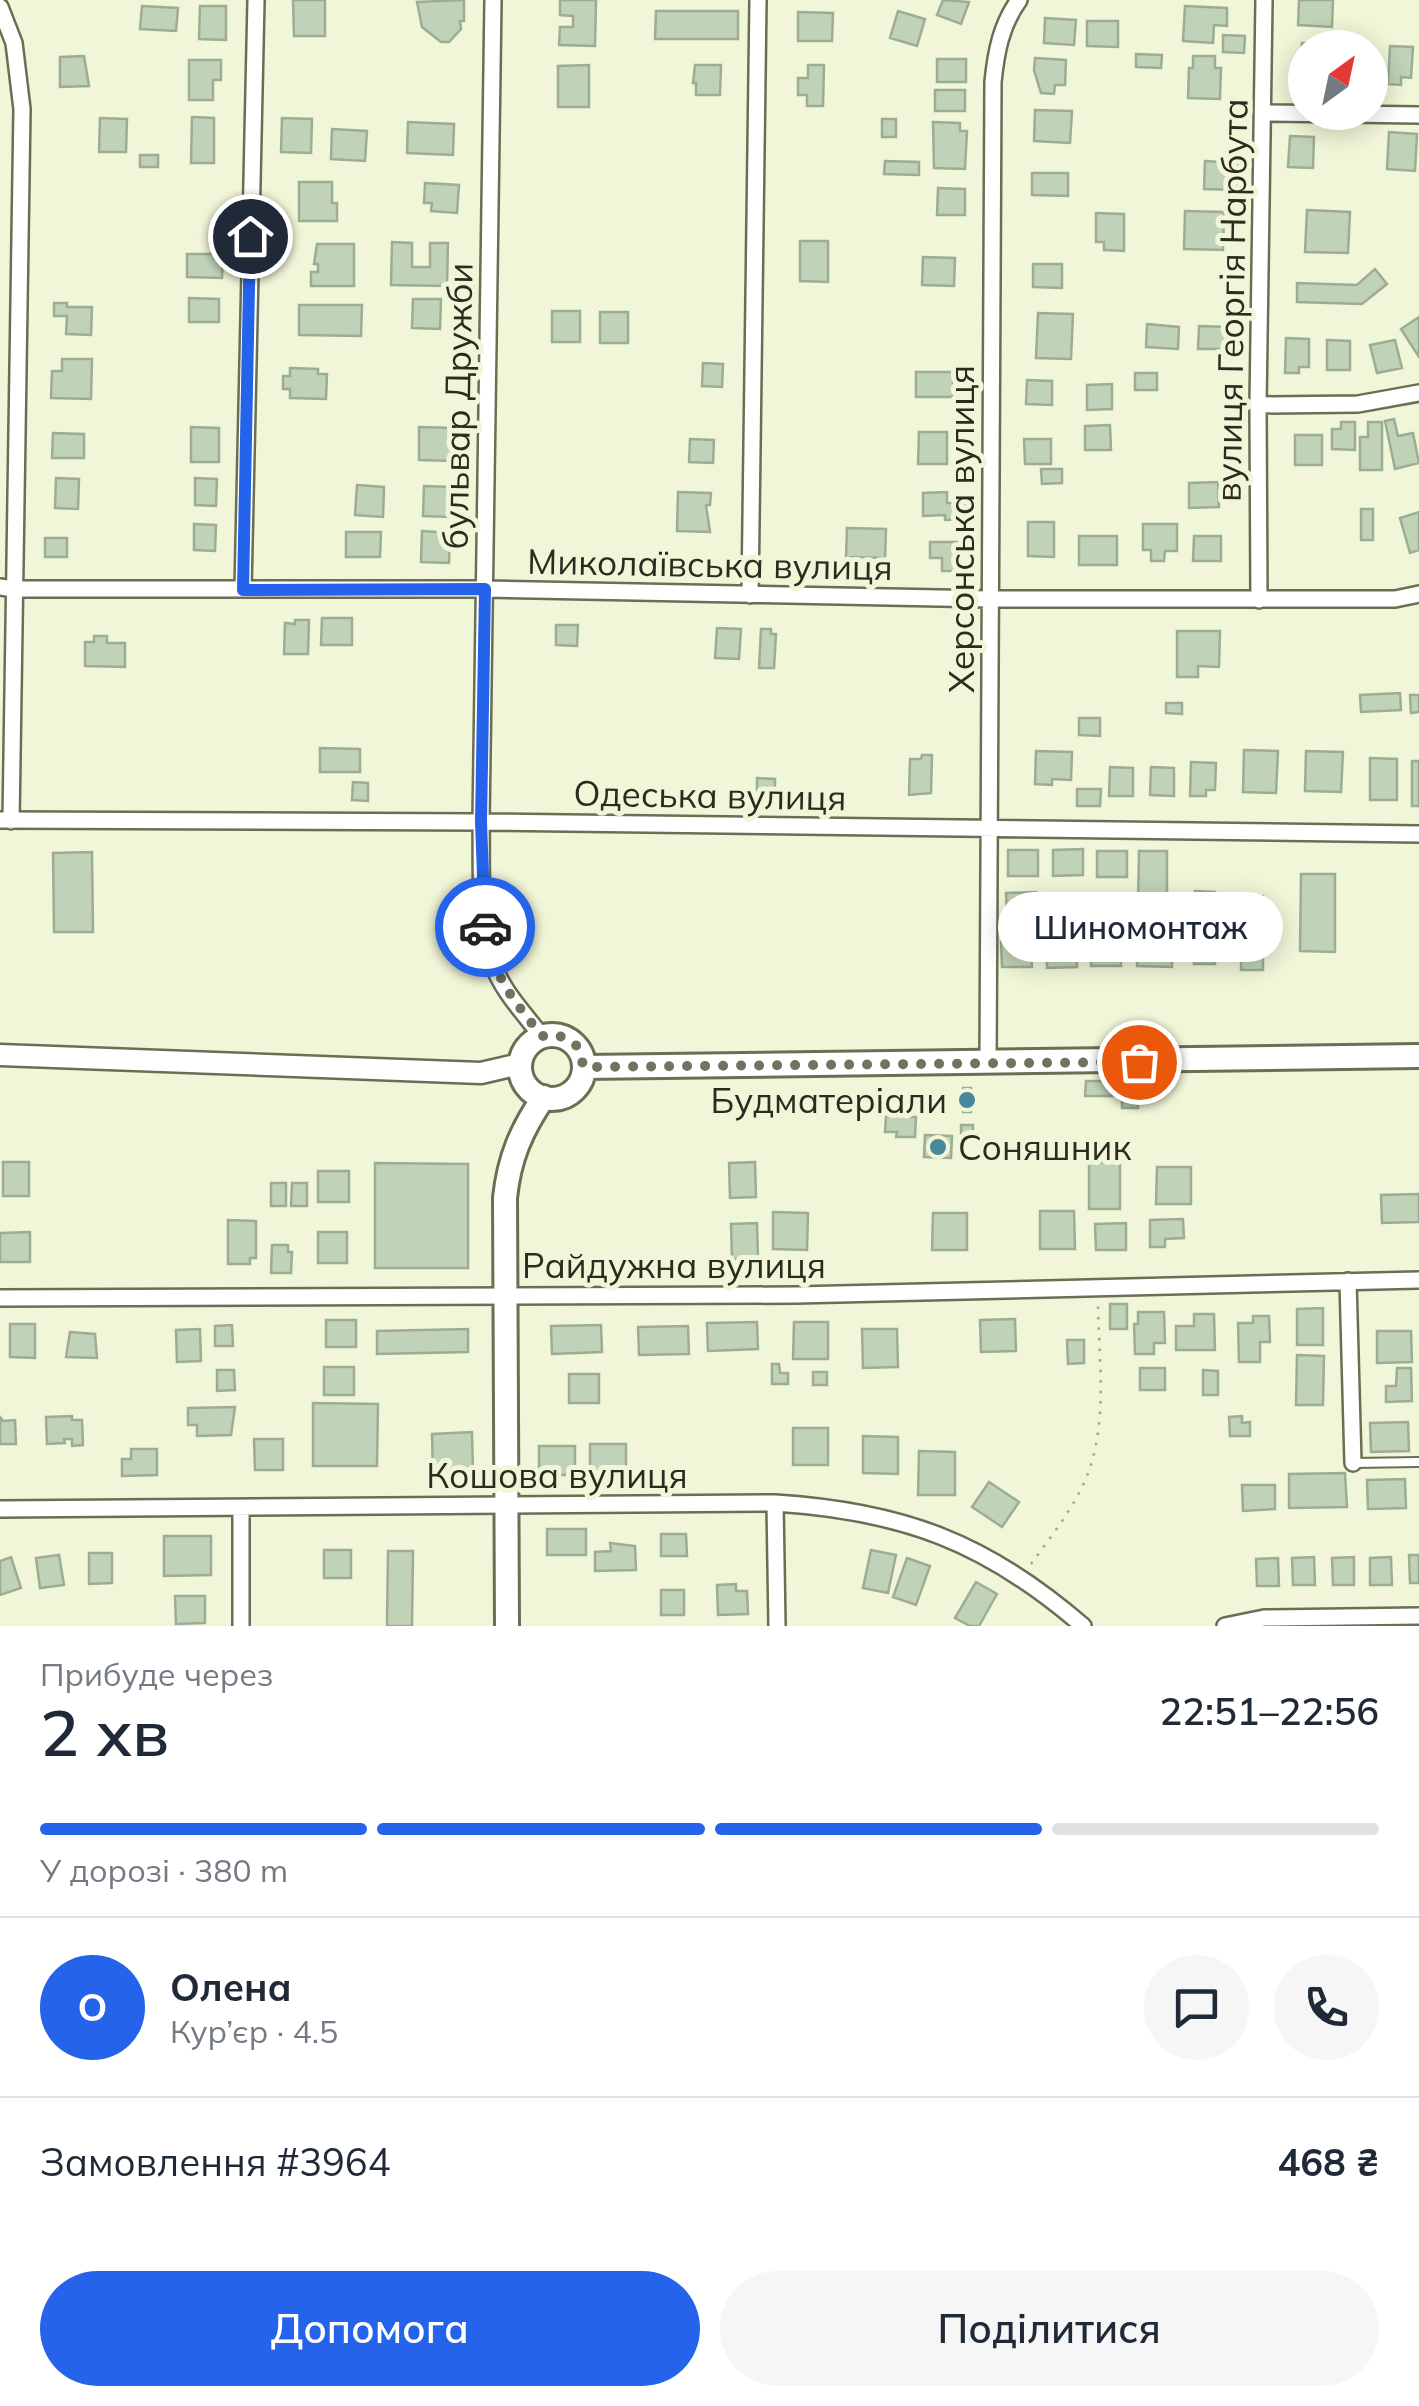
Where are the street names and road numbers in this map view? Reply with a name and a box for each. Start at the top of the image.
street label: вулиця Георгія Нарбута [1205,98,1257,502]
street label: бульвар Дружби [433,262,481,550]
street label: Херсонська вулиця [939,365,983,693]
street label: Миколаївська вулиця [527,539,893,589]
street label: Одеська вулиця [573,771,847,819]
street label: Райдужна вулиця [522,1243,826,1287]
street label: Кошова вулиця [426,1453,688,1497]

